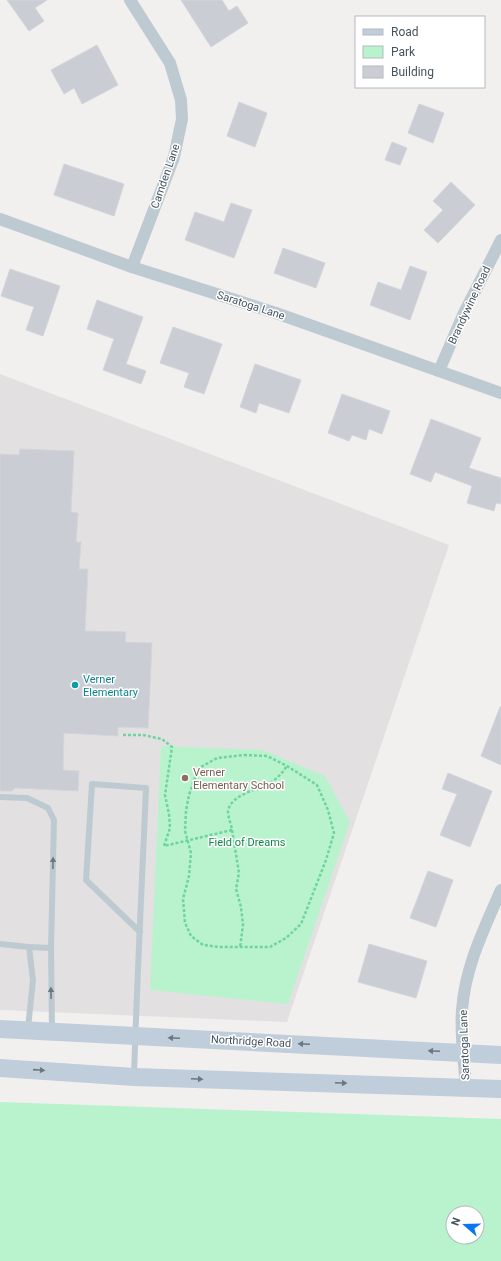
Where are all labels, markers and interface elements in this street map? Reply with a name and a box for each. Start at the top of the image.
legend [355,16,485,88]
text: Road [391,25,419,39]
text: Park [391,45,416,59]
text: Building [391,65,434,79]
street label: Camden Lane [148,142,183,210]
street label: Brandywine Road [446,264,493,346]
street label: Saratoga Lane [215,288,287,323]
place label: Verner Elementary [83,673,139,699]
marker: Verner Elementary [70,680,80,690]
place label: Verner Elementary School [193,766,284,792]
marker: Verner Elementary School [180,773,190,783]
park label: Field of Dreams [208,836,286,849]
one-way arrow [50,856,56,869]
one-way arrow [48,986,54,999]
street label: Saratoga Lane [457,1009,472,1080]
street label: Northridge Road [211,1033,291,1050]
one-way arrow [168,1034,180,1041]
one-way arrow [298,1041,310,1048]
one-way arrow [428,1047,440,1054]
one-way arrow [33,1067,45,1074]
one-way arrow [191,1075,203,1082]
one-way arrow [335,1080,348,1086]
north arrow [445,1205,485,1245]
text: N [449,1216,464,1228]

